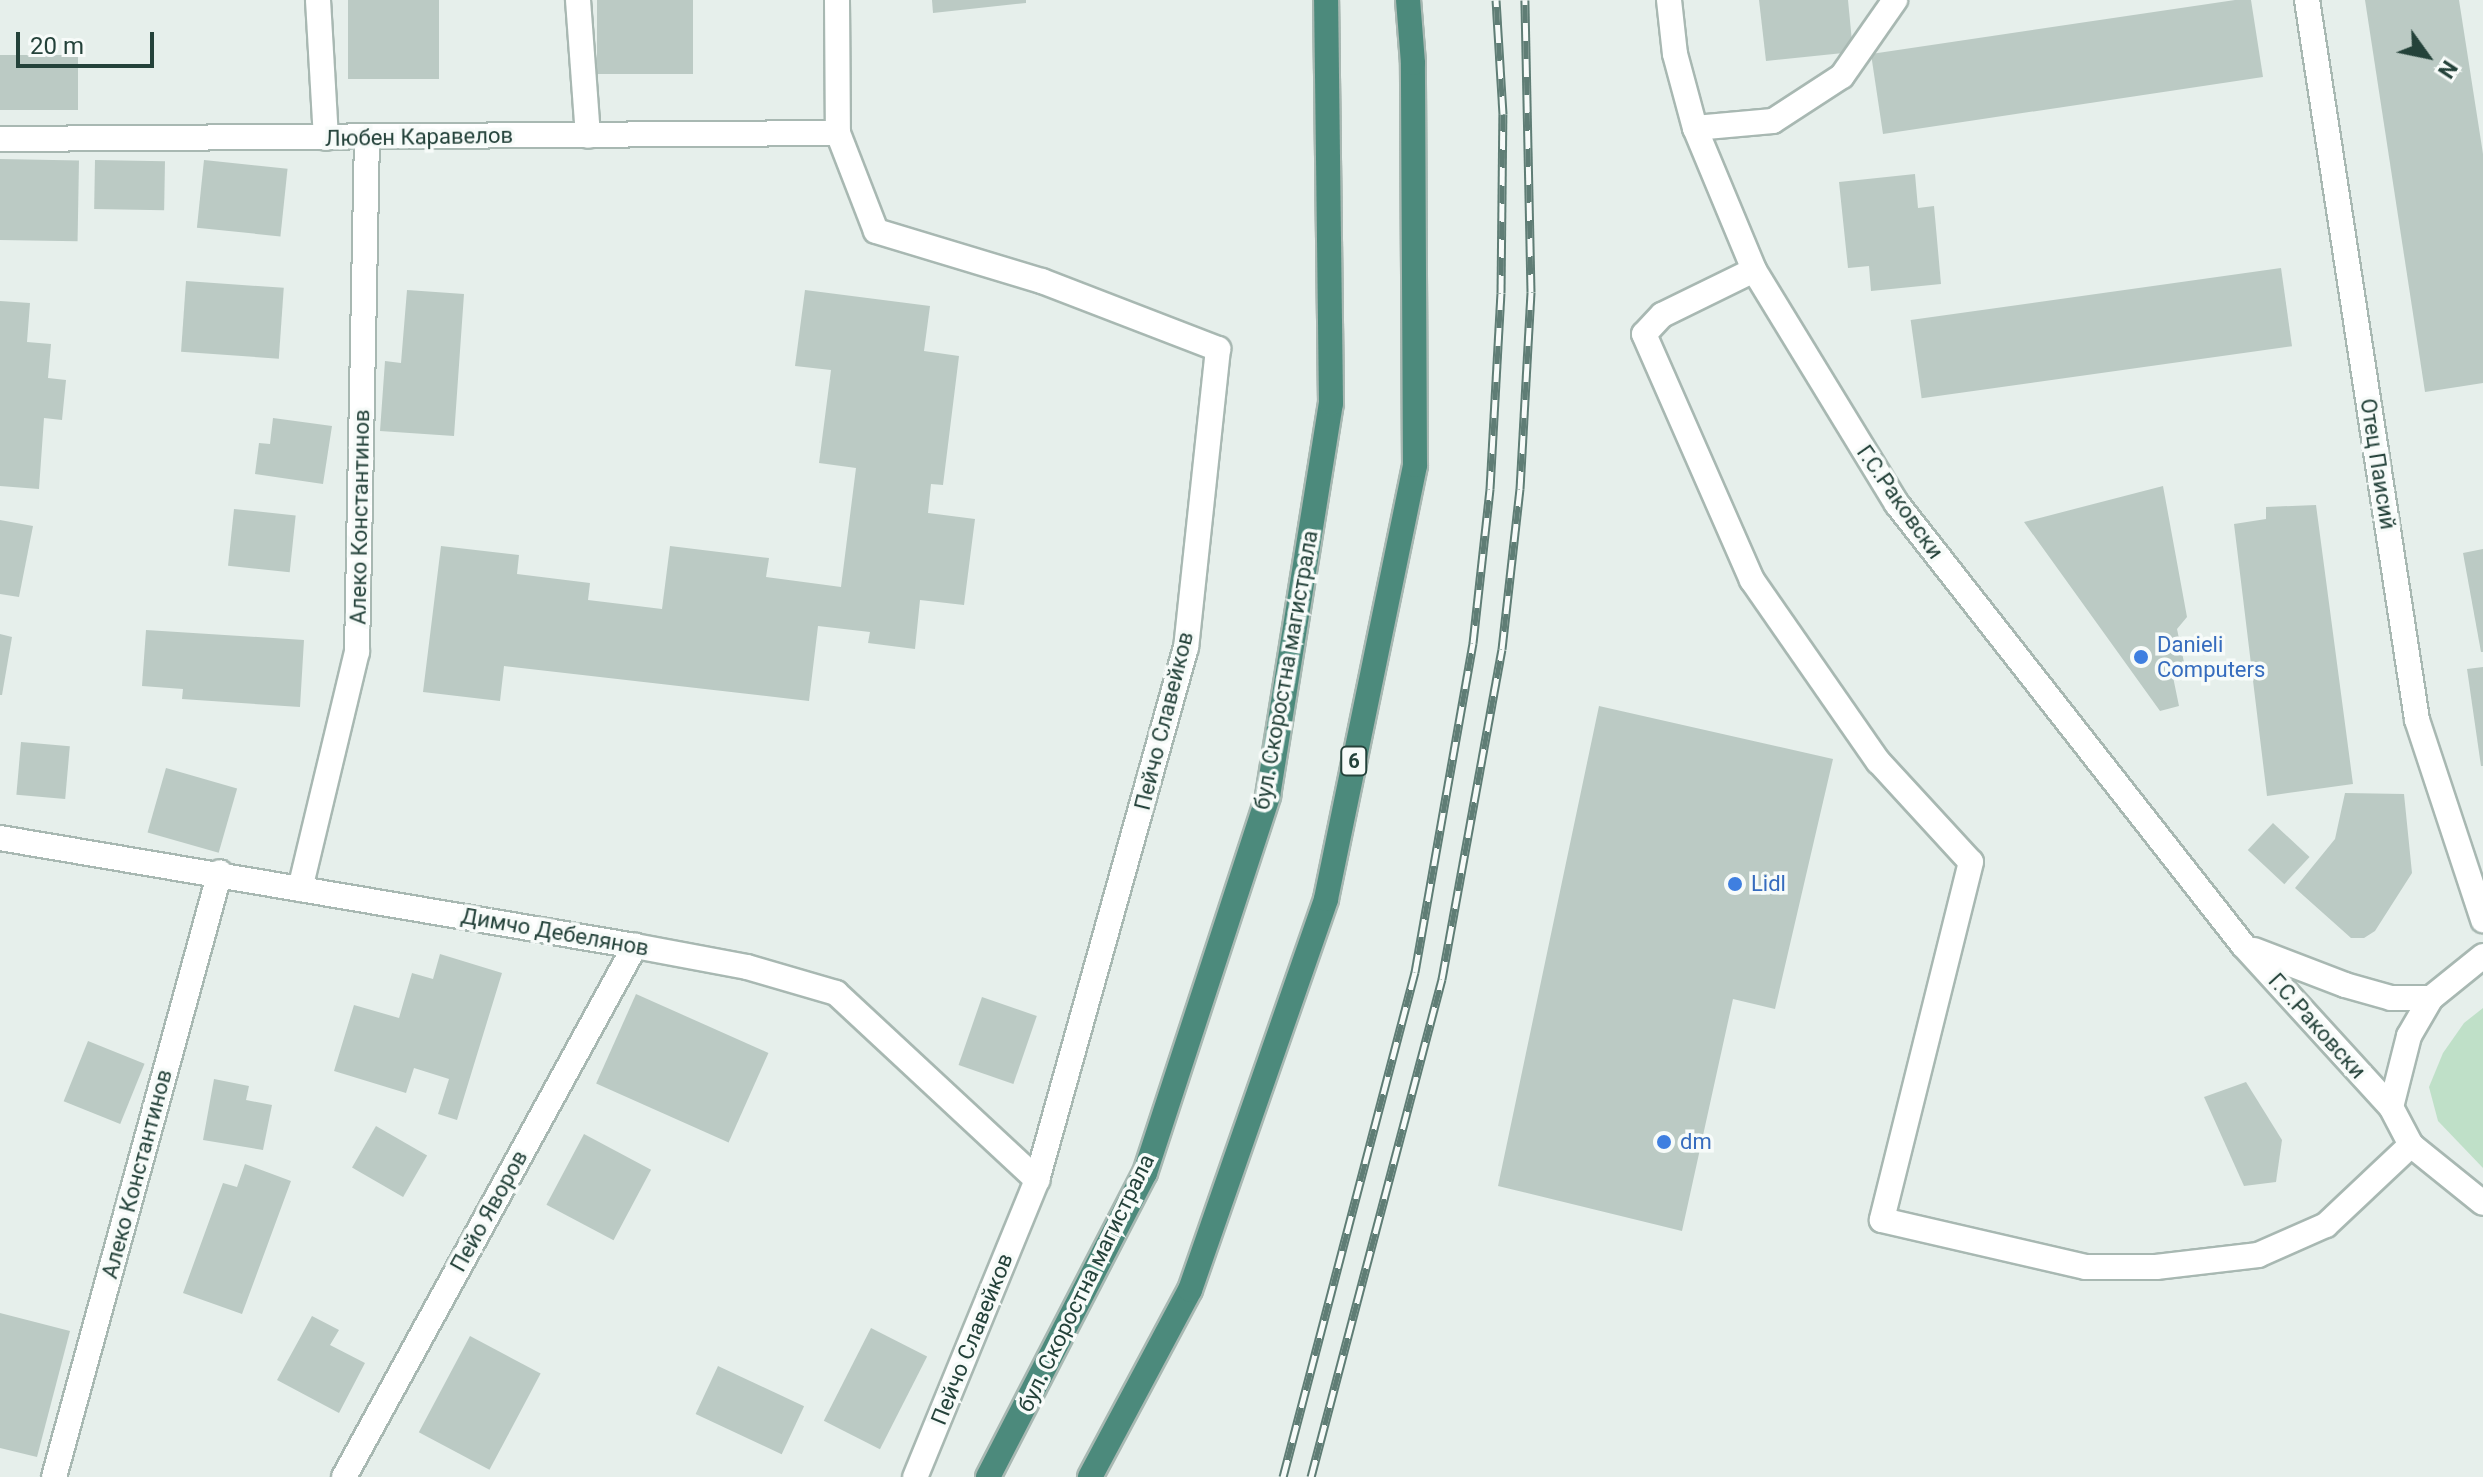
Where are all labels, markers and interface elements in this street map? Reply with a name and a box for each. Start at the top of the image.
scale bar [20,16,158,66]
north arrow [2387,16,2467,96]
text: 20 m [30,32,84,60]
text: N [2433,56,2462,83]
street label: Любен Каравелов [325,122,513,152]
street label: Отец Паисий [2355,397,2401,531]
street label: Алеко Константинов [345,409,375,625]
street label: Г.С.Раковски [1851,440,1949,564]
street label: бул. Скоростна магистрала [1248,528,1324,812]
street label: Пейчо Славейков [1129,629,1199,813]
place label: Danieli Computers [2157,631,2265,682]
marker: Danieli Computers [2132,648,2150,666]
road number: 6 [1340,745,1368,777]
place label: Lidl [1751,871,1786,897]
marker: Lidl [1726,875,1744,893]
street label: Димчо Дебелянов [459,902,651,962]
street label: Г.С.Раковски [2263,968,2371,1084]
street label: Алеко Константинов [96,1067,178,1281]
place label: dm [1680,1129,1712,1155]
marker: dm [1655,1133,1673,1151]
street label: Пейо Яворов [445,1146,533,1276]
street label: бул. Скоростна магистрала [1012,1150,1160,1416]
street label: Пейчо Славейков [926,1249,1018,1429]

